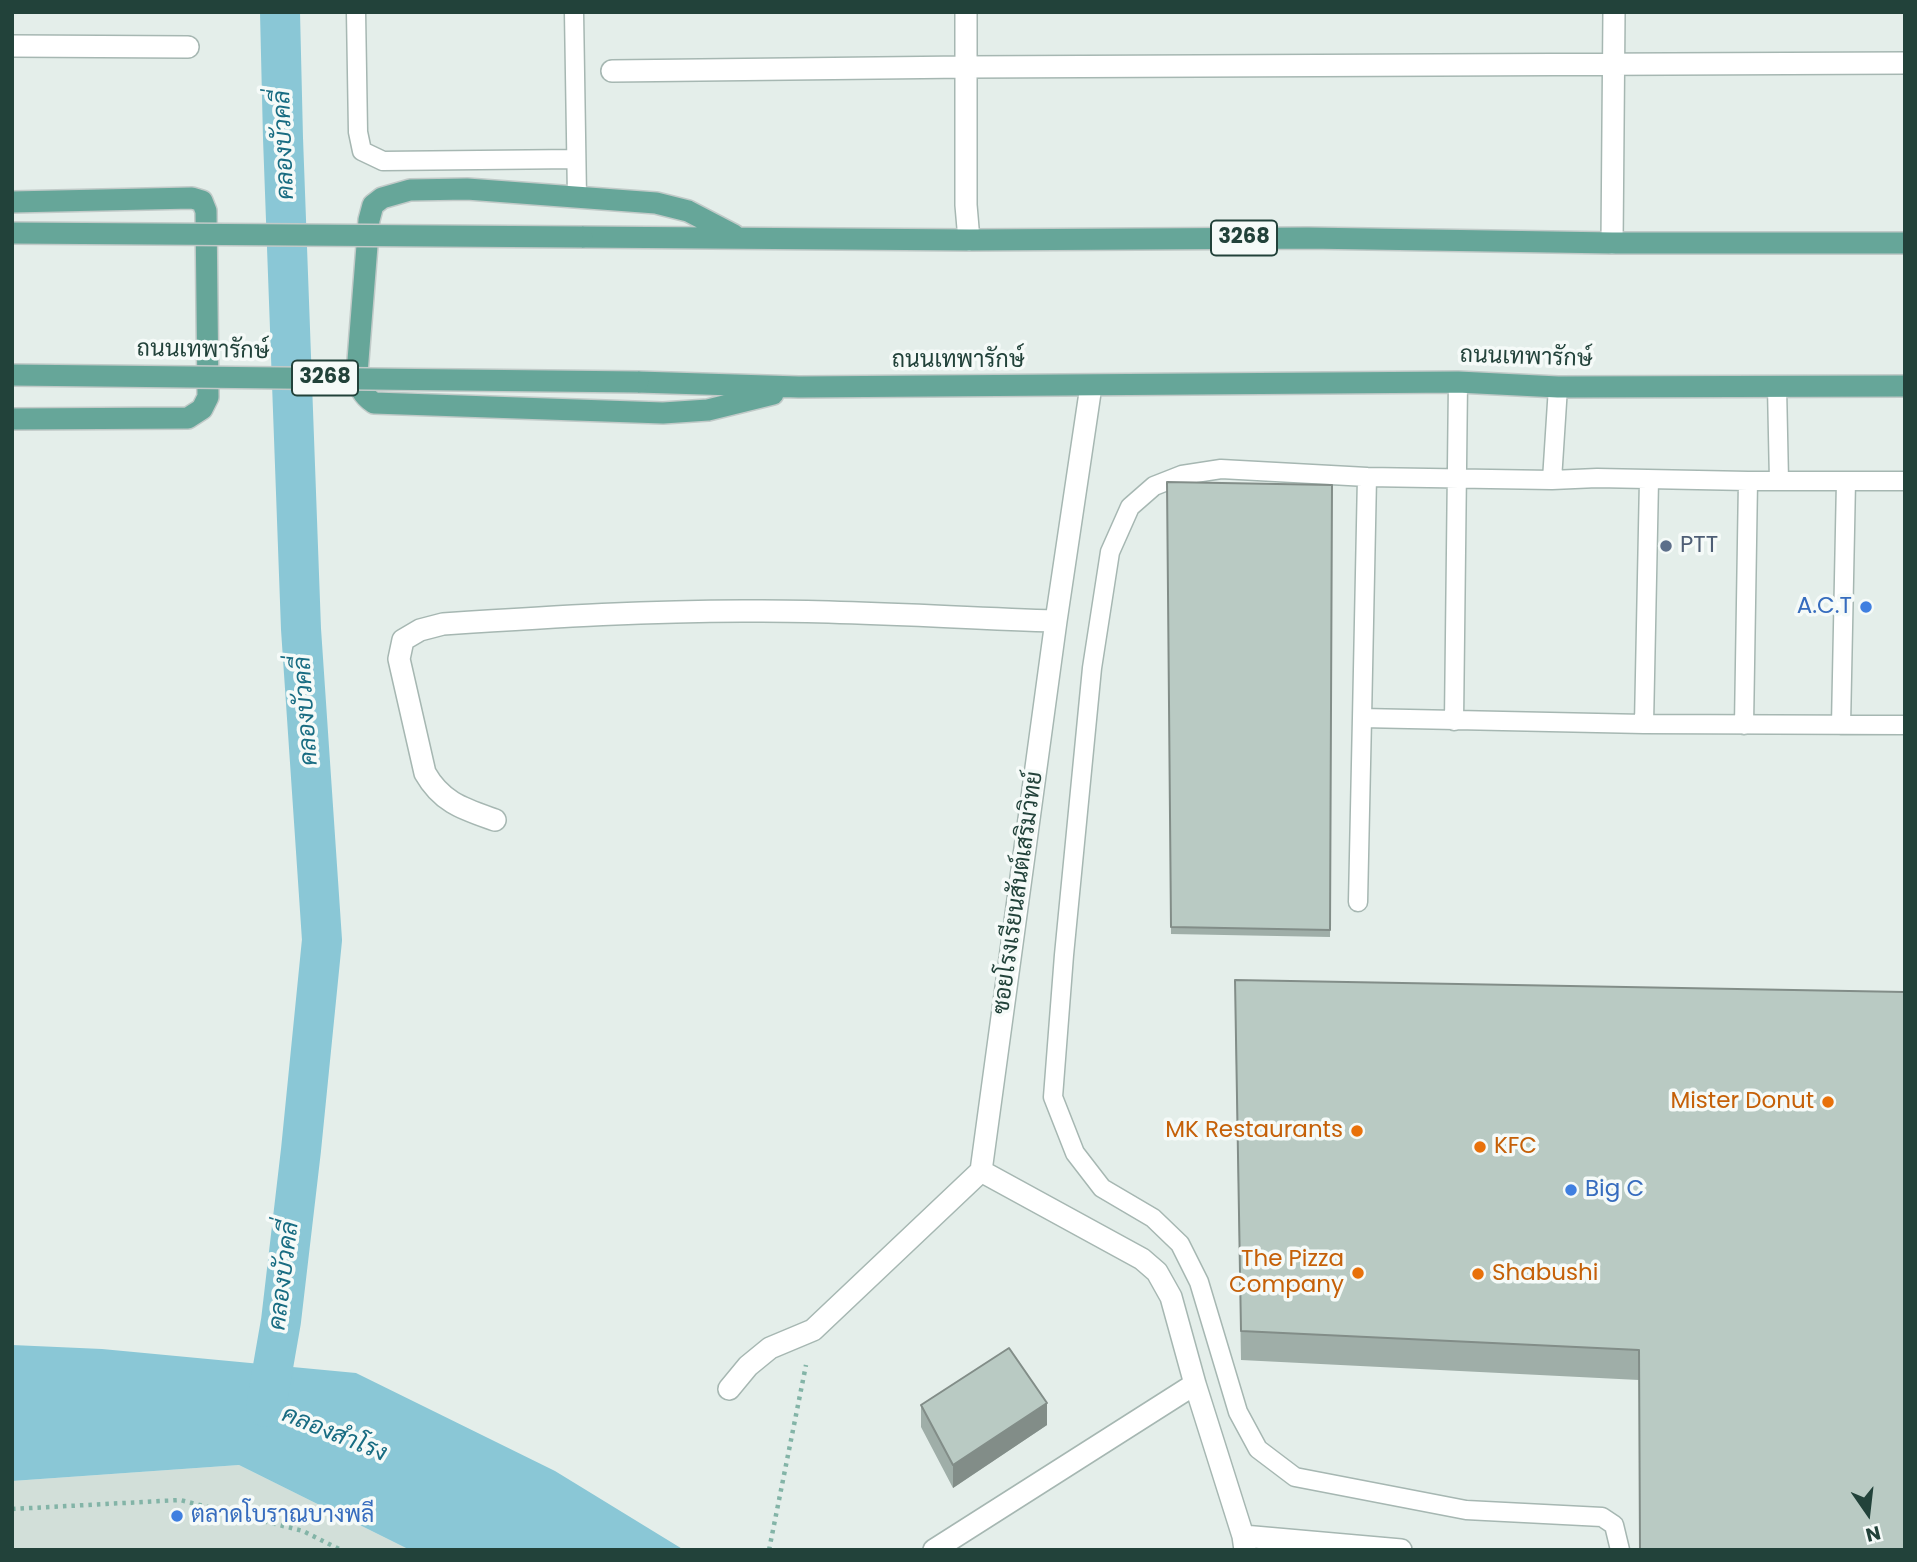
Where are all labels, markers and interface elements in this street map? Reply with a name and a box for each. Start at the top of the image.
water label: คลองบัวคลี่ [269,90,301,200]
road number: 3268 [1211,220,1277,256]
street label: ถนนเทพารักษ์ [136,336,270,366]
street label: ถนนเทพารักษ์ [1459,342,1593,374]
street label: ถนนเทพารักษ์ [892,347,1024,375]
road number: 3268 [292,360,358,396]
place label: PTT [1680,532,1718,560]
marker: PTT [1658,538,1674,554]
place label: A.C.T [1797,593,1852,621]
marker: A.C.T [1858,599,1874,615]
water label: คลองบัวคลี่ [289,655,325,767]
street label: ซอยโรงเรียนสันต์เสริมวิทย์ [988,770,1050,1016]
place label: Mister Donut [1670,1088,1814,1116]
marker: Mister Donut [1820,1094,1836,1110]
place label: MK Restaurants [1165,1117,1343,1145]
marker: MK Restaurants [1349,1123,1365,1139]
place label: KFC [1494,1133,1537,1161]
marker: KFC [1472,1139,1488,1155]
place label: Big C [1585,1176,1644,1204]
marker: Big C [1563,1182,1579,1198]
water label: คลองบัวคลี่ [264,1220,306,1332]
place label: The Pizza Company [1229,1246,1344,1300]
place label: Shabushi [1492,1260,1598,1288]
marker: The Pizza Company [1350,1265,1366,1281]
marker: Shabushi [1470,1266,1486,1282]
water label: คลองสำโรง [277,1401,391,1469]
north arrow [1833,1478,1903,1548]
place label: ตลาดโบราณบางพลี [191,1502,374,1530]
marker: ตลาดโบราณบางพลี [169,1508,185,1524]
text: N [1863,1519,1883,1549]

